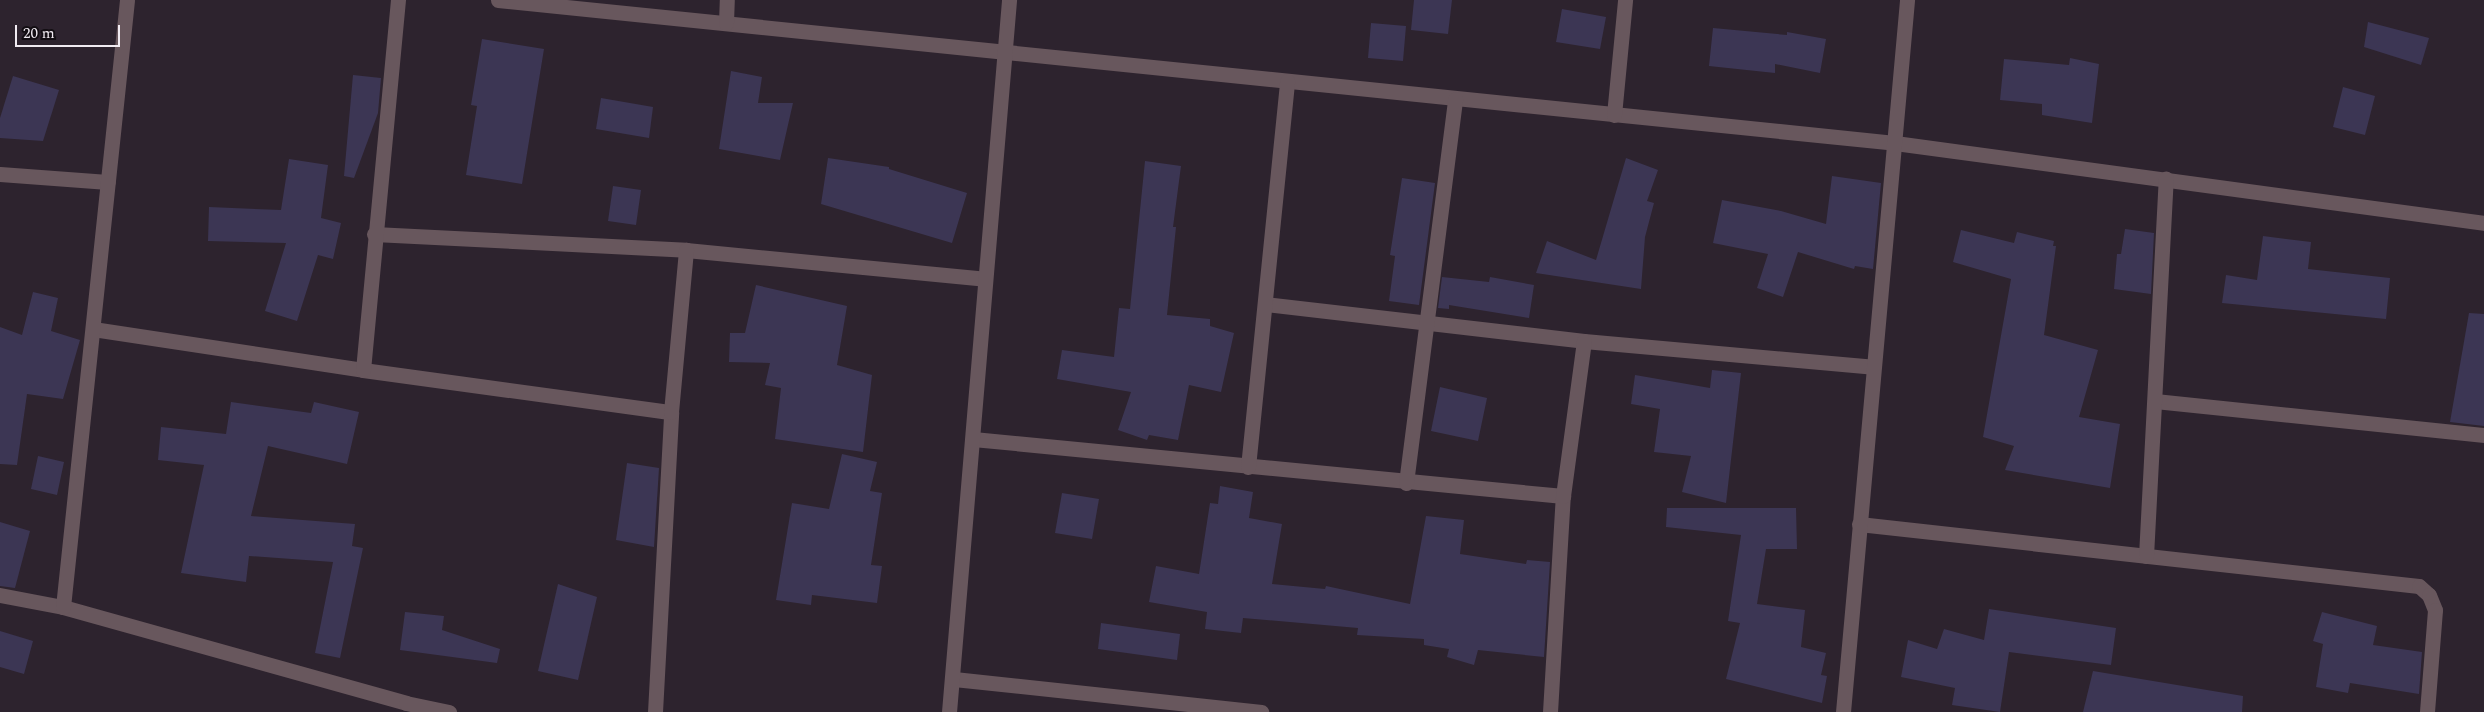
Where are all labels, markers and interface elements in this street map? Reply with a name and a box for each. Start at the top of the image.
scale bar [18,15,122,47]
text: 20 m [23,22,55,45]

